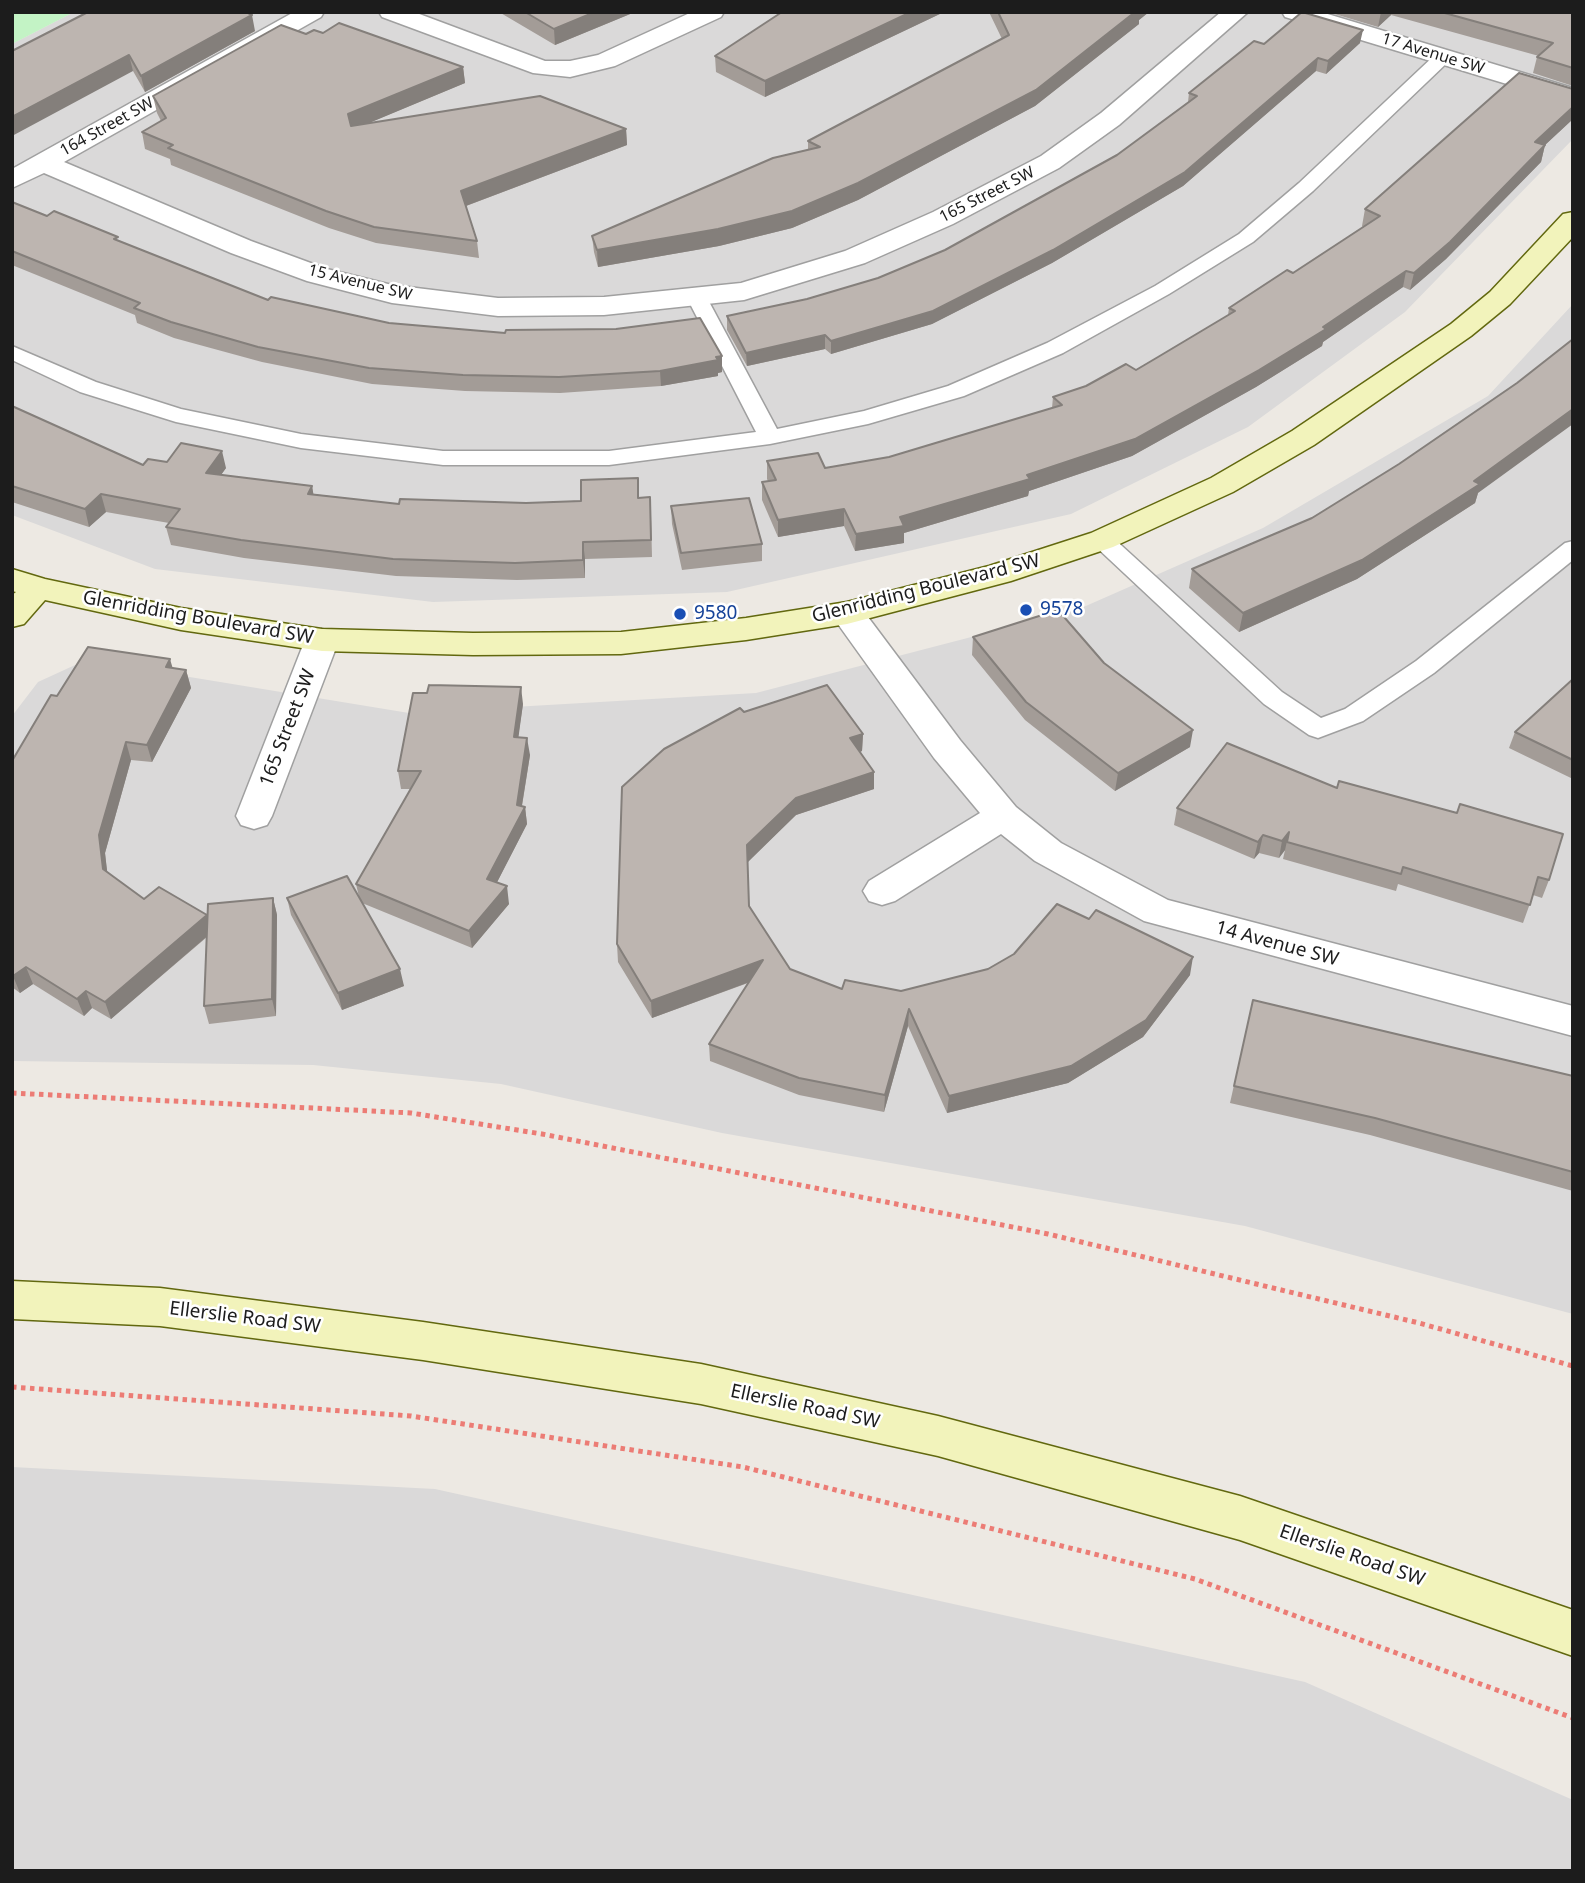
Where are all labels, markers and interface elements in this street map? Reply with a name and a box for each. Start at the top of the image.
street label: 17 Avenue SW [1379,29,1487,79]
street label: 164 Street SW [57,93,157,161]
street label: 165 Street SW [936,163,1038,227]
street label: 15 Avenue SW [306,261,414,305]
street label: Glenridding Boulevard SW [810,550,1042,628]
street label: Glenridding Boulevard SW [81,586,315,650]
place label: 9578 [1040,599,1083,621]
marker: 9578 [1018,602,1034,618]
place label: 9580 [694,603,737,625]
marker: 9580 [672,606,688,622]
street label: 165 Street SW [255,666,321,790]
street label: 14 Avenue SW [1213,917,1341,971]
street label: Ellerslie Road SW [168,1297,322,1339]
street label: Ellerslie Road SW [728,1380,882,1434]
street label: Ellerslie Road SW [1276,1520,1428,1592]

